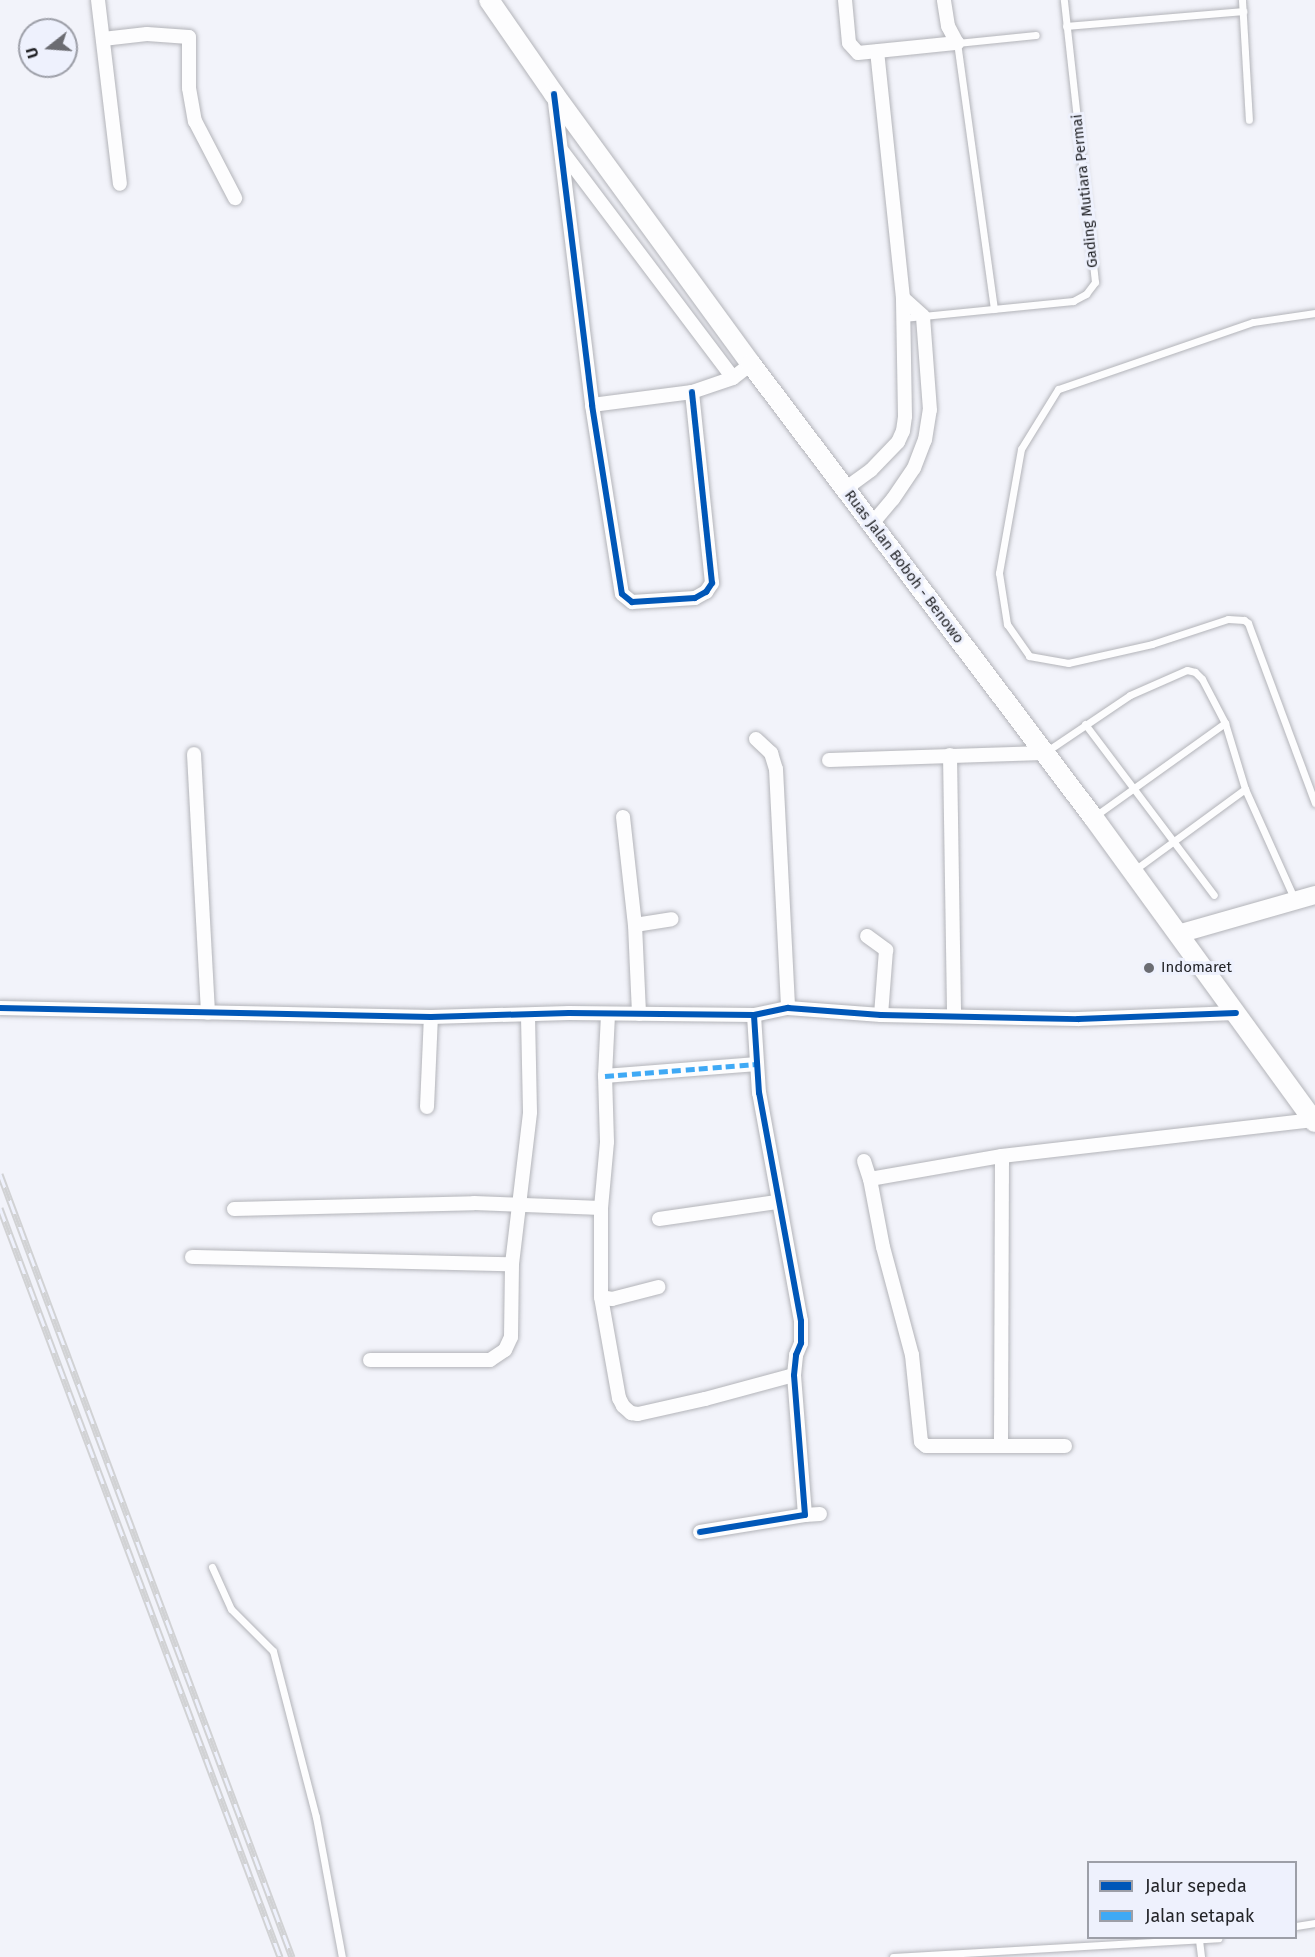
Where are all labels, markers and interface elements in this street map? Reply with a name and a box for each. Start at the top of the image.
north arrow [18,18,78,78]
text: U [22,45,43,61]
street label: Gading Mutiara Permai [1068,113,1102,269]
street label: Ruas Jalan Boboh - Benowo [840,487,968,647]
place label: Indomaret [1161,959,1232,977]
marker: Indomaret [1142,961,1156,975]
legend [1087,1861,1297,1939]
text: Jalur sepeda [1145,1875,1247,1897]
text: Jalan setapak [1145,1905,1254,1927]

